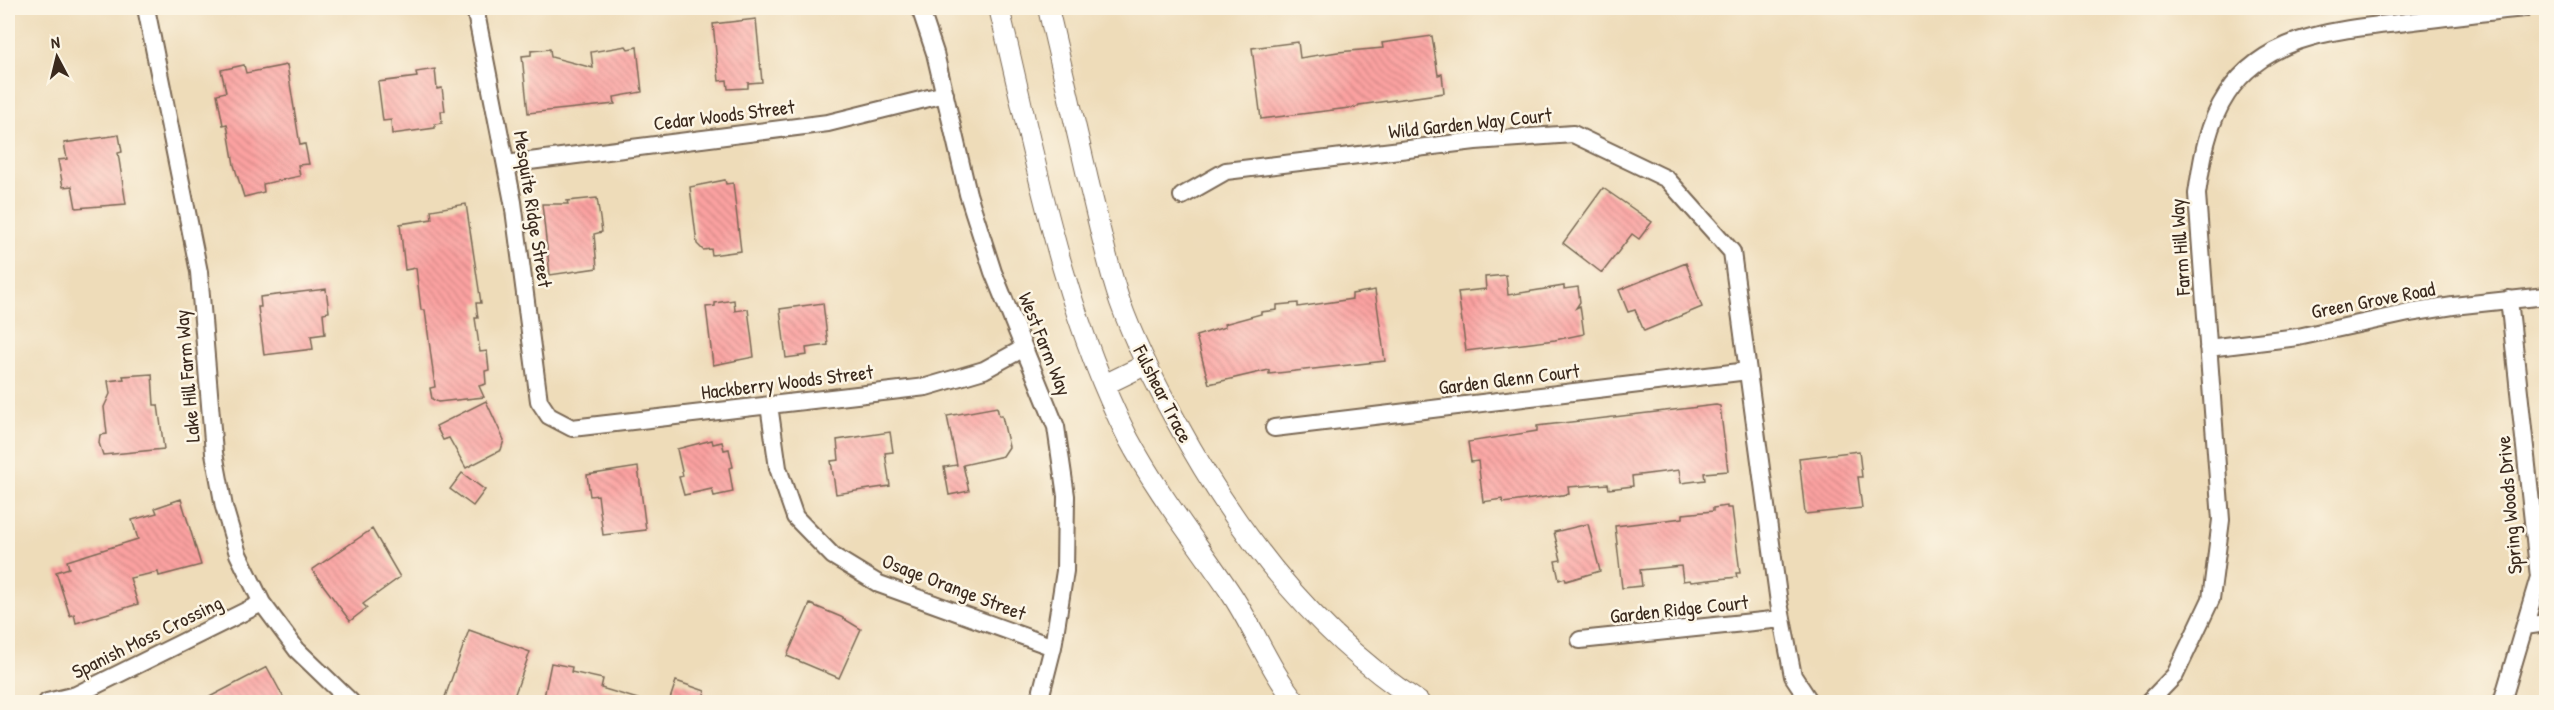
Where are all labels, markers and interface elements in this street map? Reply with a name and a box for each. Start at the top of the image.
north arrow [27,27,87,87]
text: N [50,31,61,54]
street label: Cedar Woods Street [652,92,797,137]
street label: Wild Garden Way Court [1387,100,1554,144]
street label: Mesquite Ridge Street [508,129,559,290]
street label: Farm Hill Way [2163,198,2196,297]
street label: Green Grove Road [2309,274,2437,325]
street label: West Farm Way [1012,288,1078,400]
street label: Lake Hill Farm Way [167,309,206,443]
street label: Fulshear Trace [1127,340,1199,447]
street label: Garden Glenn Court [1437,356,1582,401]
street label: Hackberry Woods Street [699,357,876,405]
street label: Spring Woods Drive [2489,435,2528,575]
street label: Osage Orange Street [878,547,1031,627]
street label: Spanish Moss Crossing [67,588,227,685]
street label: Garden Ridge Court [1608,588,1751,629]

